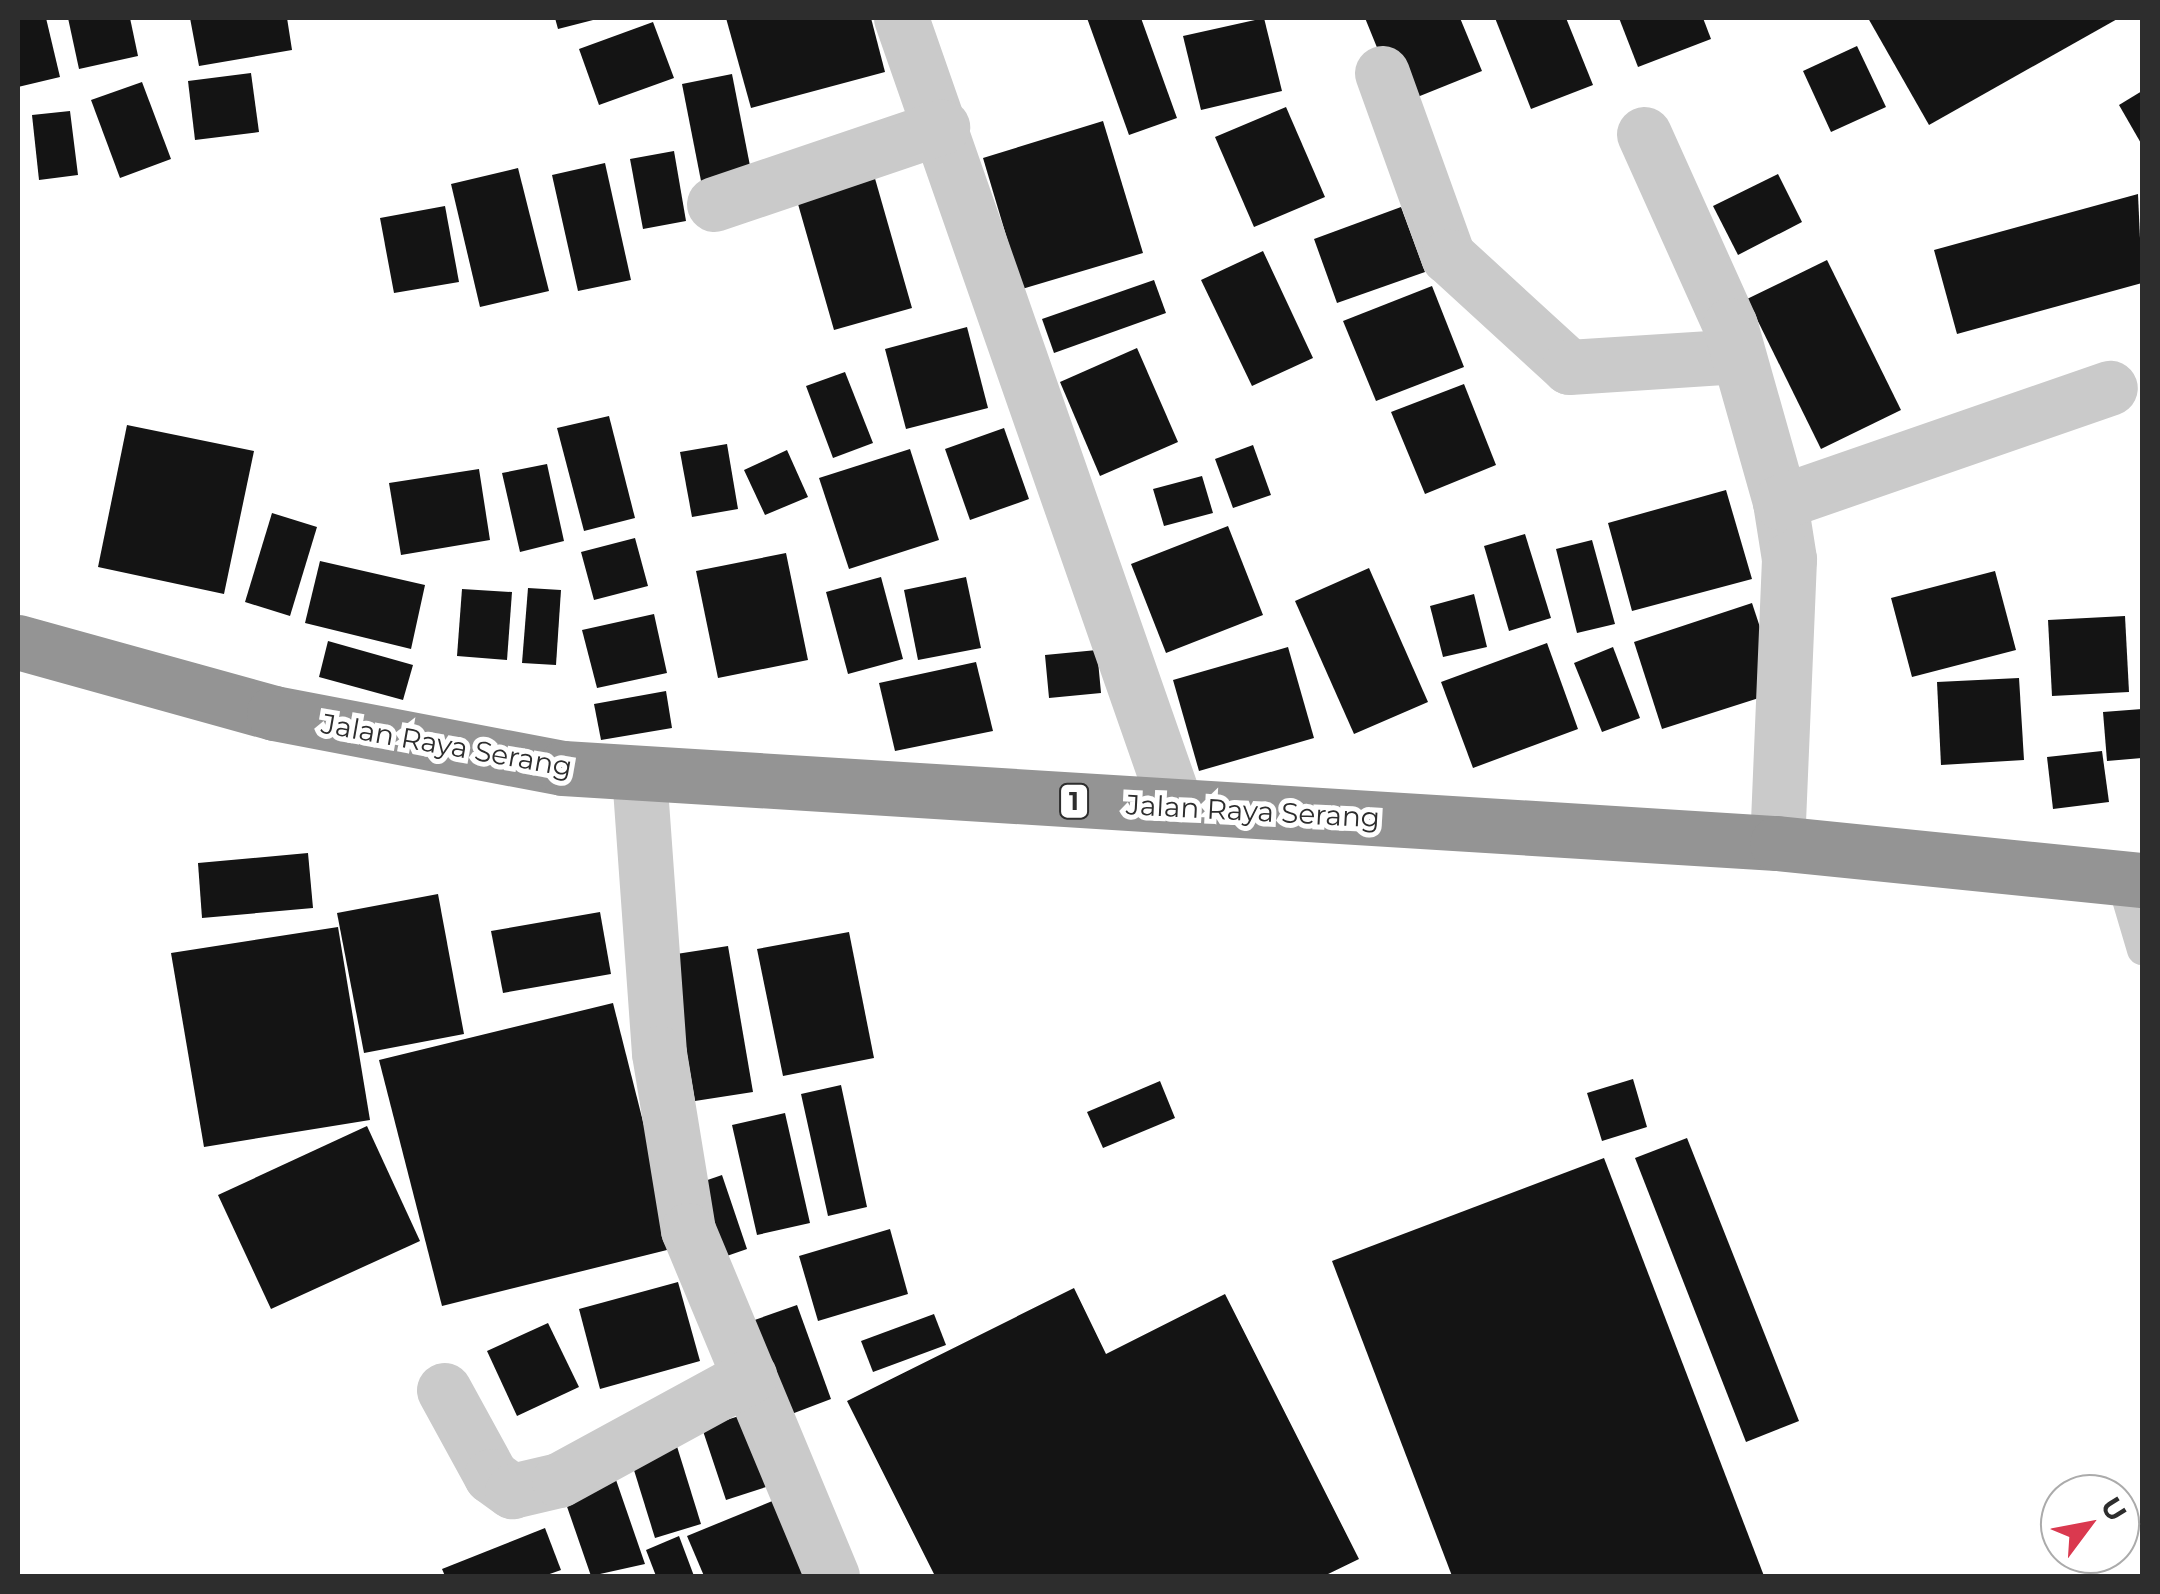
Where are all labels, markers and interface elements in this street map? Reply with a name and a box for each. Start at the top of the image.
street label: Jalan Raya Serang [319,706,575,784]
road number: 1 [1059,781,1089,821]
street label: Jalan Raya Serang [1125,788,1381,834]
north arrow [2040,1474,2140,1574]
text: U [2093,1491,2134,1528]

